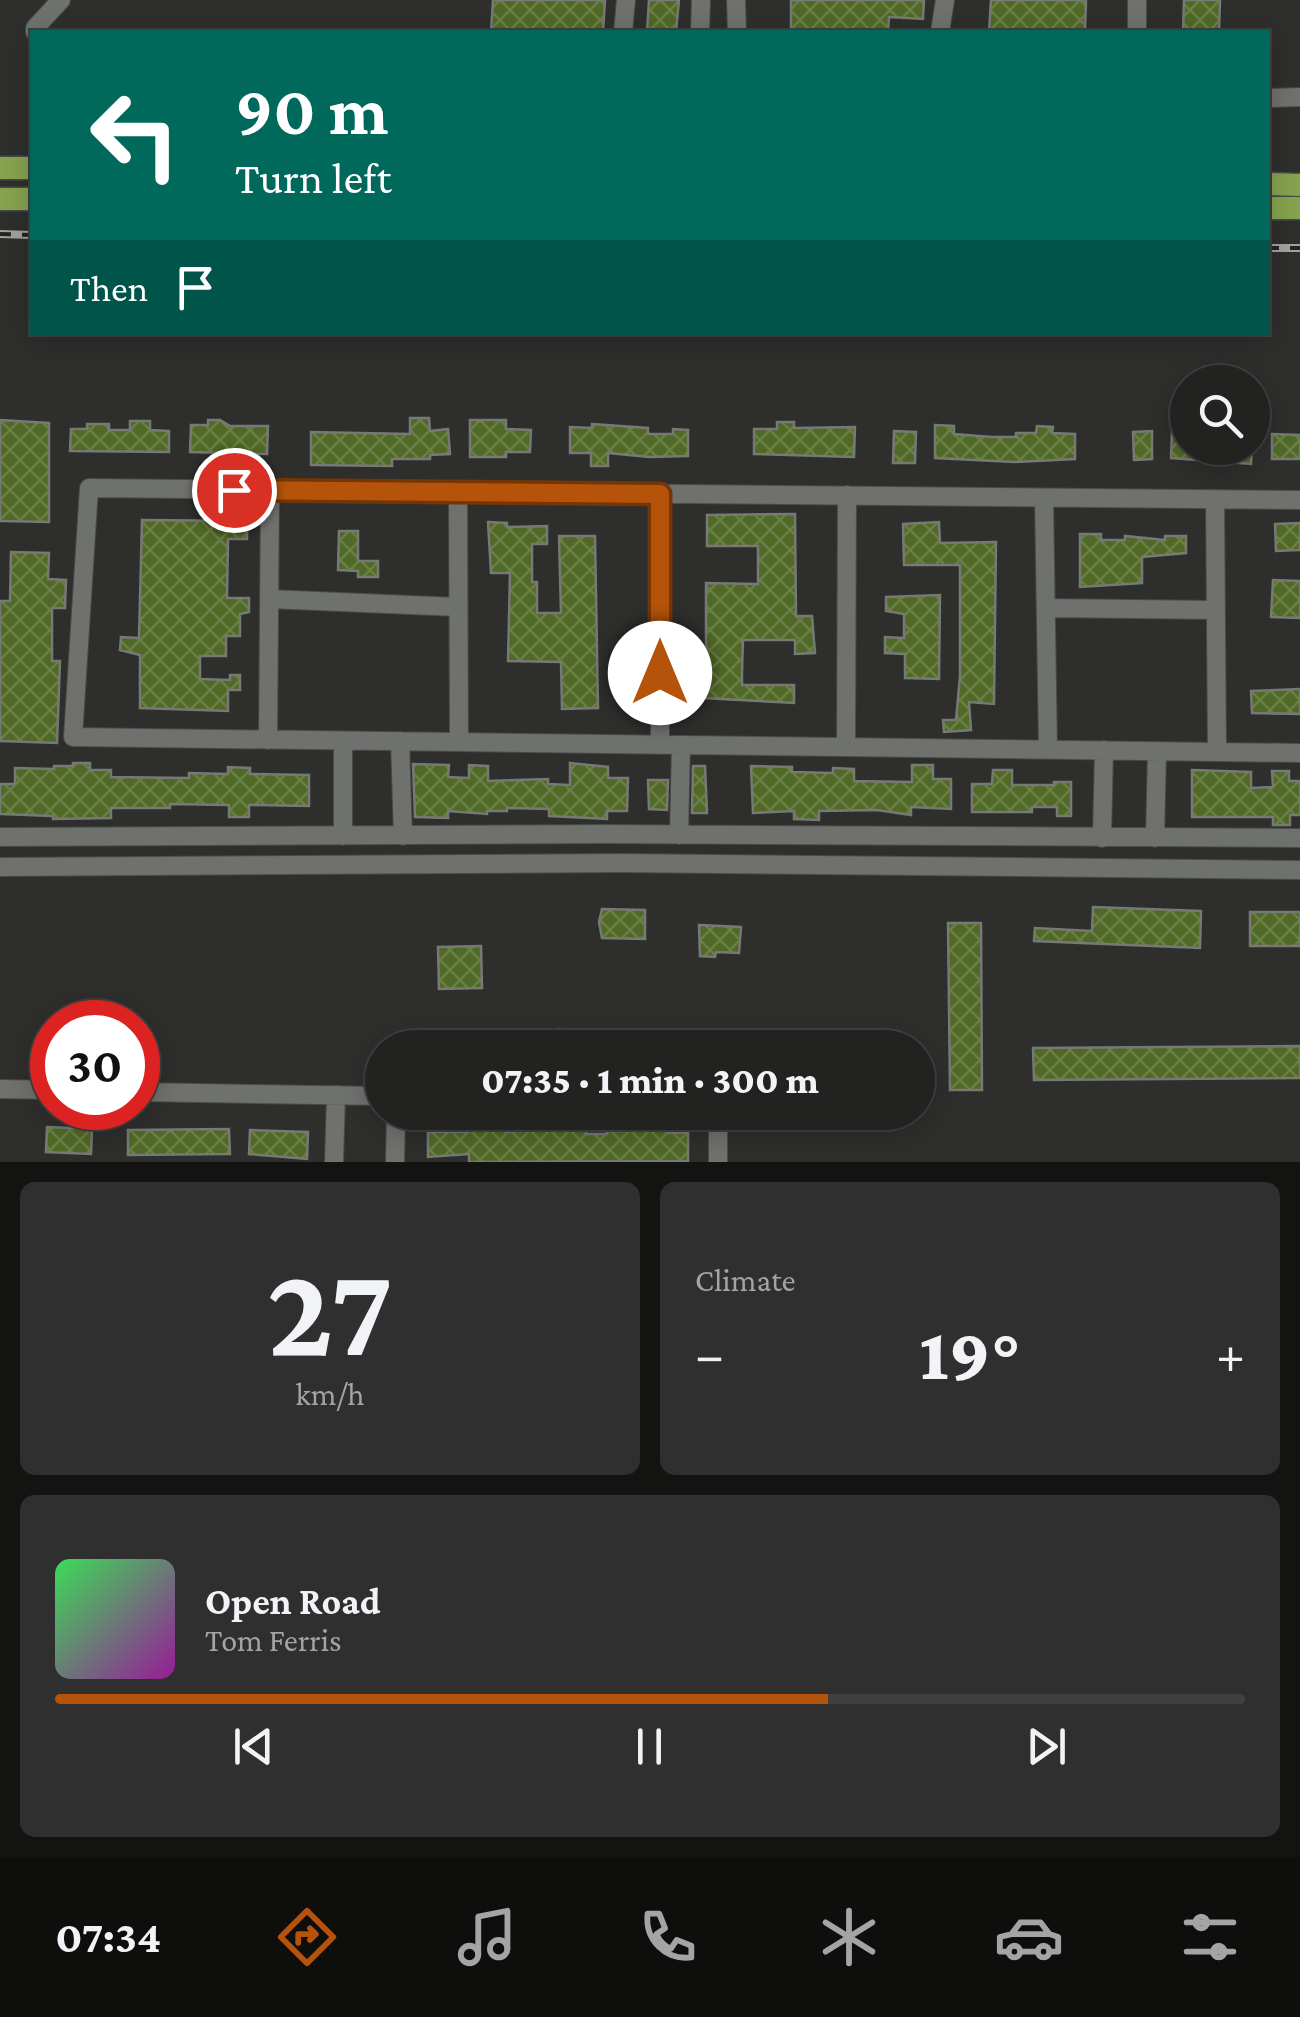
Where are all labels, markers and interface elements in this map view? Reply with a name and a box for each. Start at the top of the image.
icon: left [70,70,200,200]
text: 90 m [235,71,388,149]
text: Turn left [235,153,392,203]
icon: arrive [168,260,223,315]
text: Then [70,267,148,309]
map controls [1170,365,1270,465]
button: search [1170,365,1270,465]
pin [192,448,277,533]
icon: arrive [207,463,262,518]
position arrow [608,621,712,725]
speed limit sign: 30 [30,1000,160,1130]
text: 07:35 · 1 min · 300 m [481,1059,819,1101]
text: 27 [267,1238,393,1383]
text: Climate [695,1262,796,1298]
text: 19° [919,1312,1021,1395]
text: − [695,1324,724,1385]
text: + [1216,1324,1245,1385]
text: km/h [296,1376,365,1412]
text: Open Road [205,1580,381,1622]
text: Tom Ferris [205,1622,342,1658]
icon: previous [226,1719,281,1774]
icon: pause [622,1719,677,1774]
icon: next [1019,1719,1074,1774]
icon: directions [272,1902,342,1972]
icon: music [452,1902,522,1972]
icon: phone [633,1902,703,1972]
icon: climate [814,1902,884,1972]
icon: car [994,1902,1064,1972]
icon: filters [1175,1902,1245,1972]
text: 07:34 [55,1912,161,1962]

